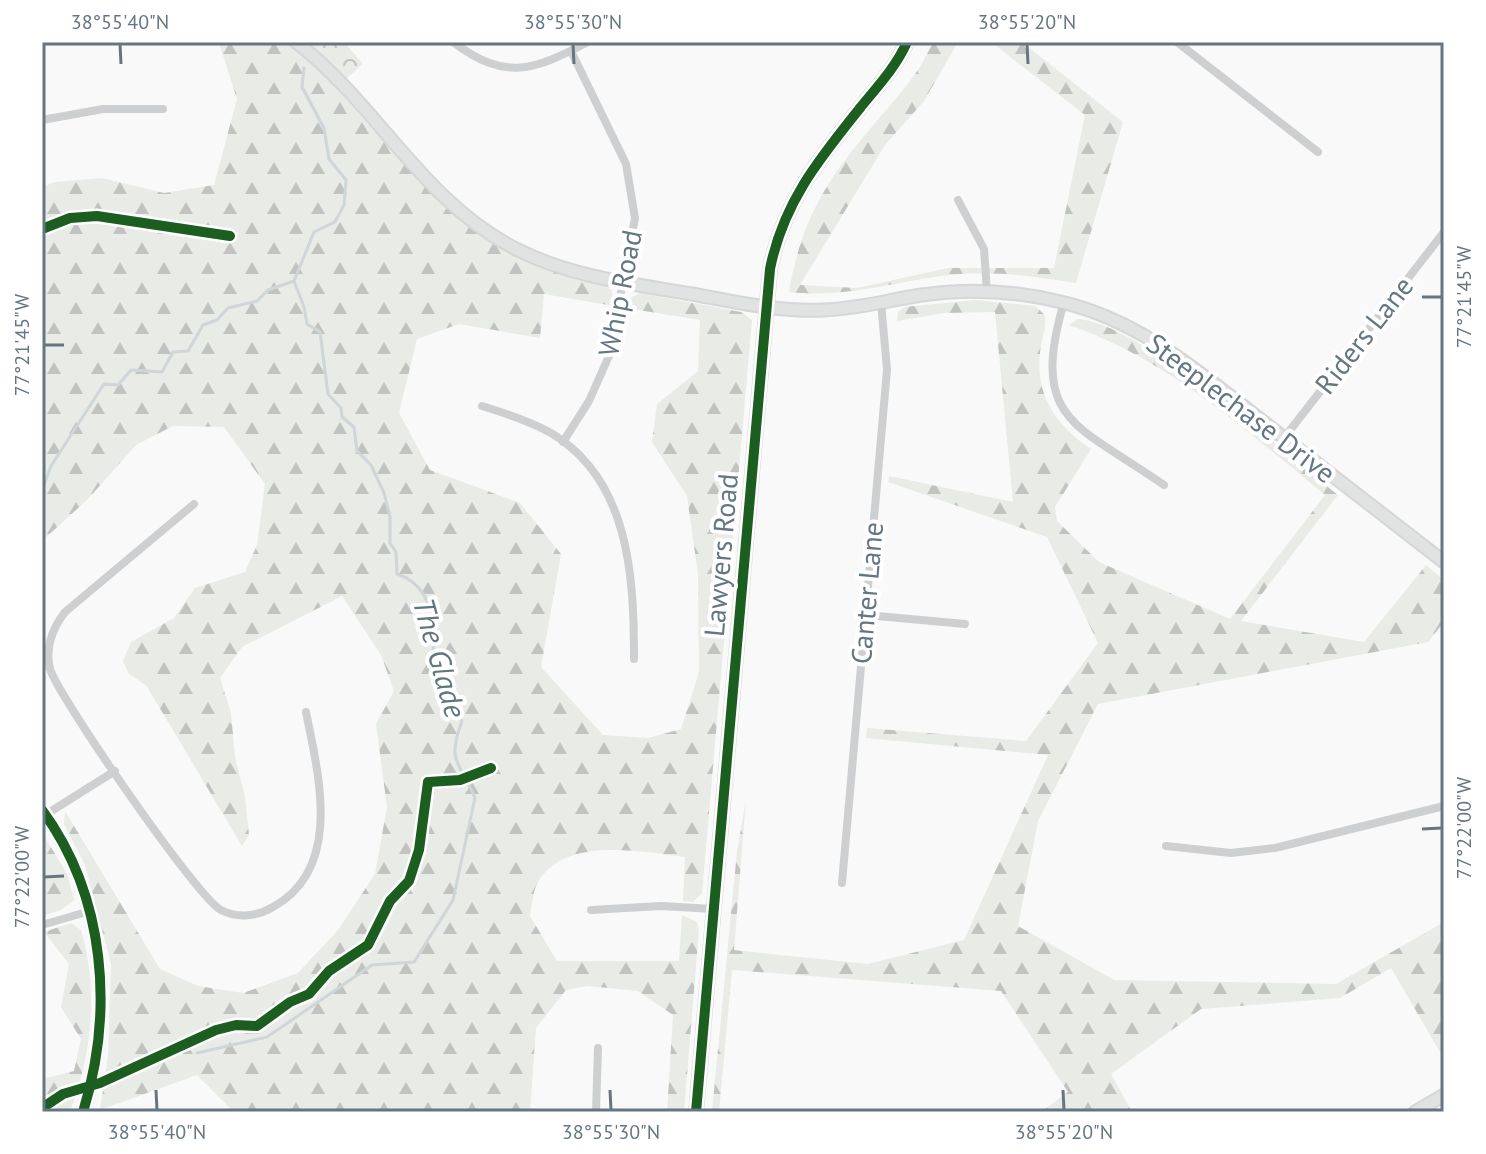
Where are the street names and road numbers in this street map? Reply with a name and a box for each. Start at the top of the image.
street label: Whip Road [589,227,650,359]
street label: Riders Lane [1306,268,1421,401]
street label: Steeplechase Drive [1139,324,1343,491]
street label: Lawyers Road [695,472,746,638]
street label: Canter Lane [842,520,891,666]

